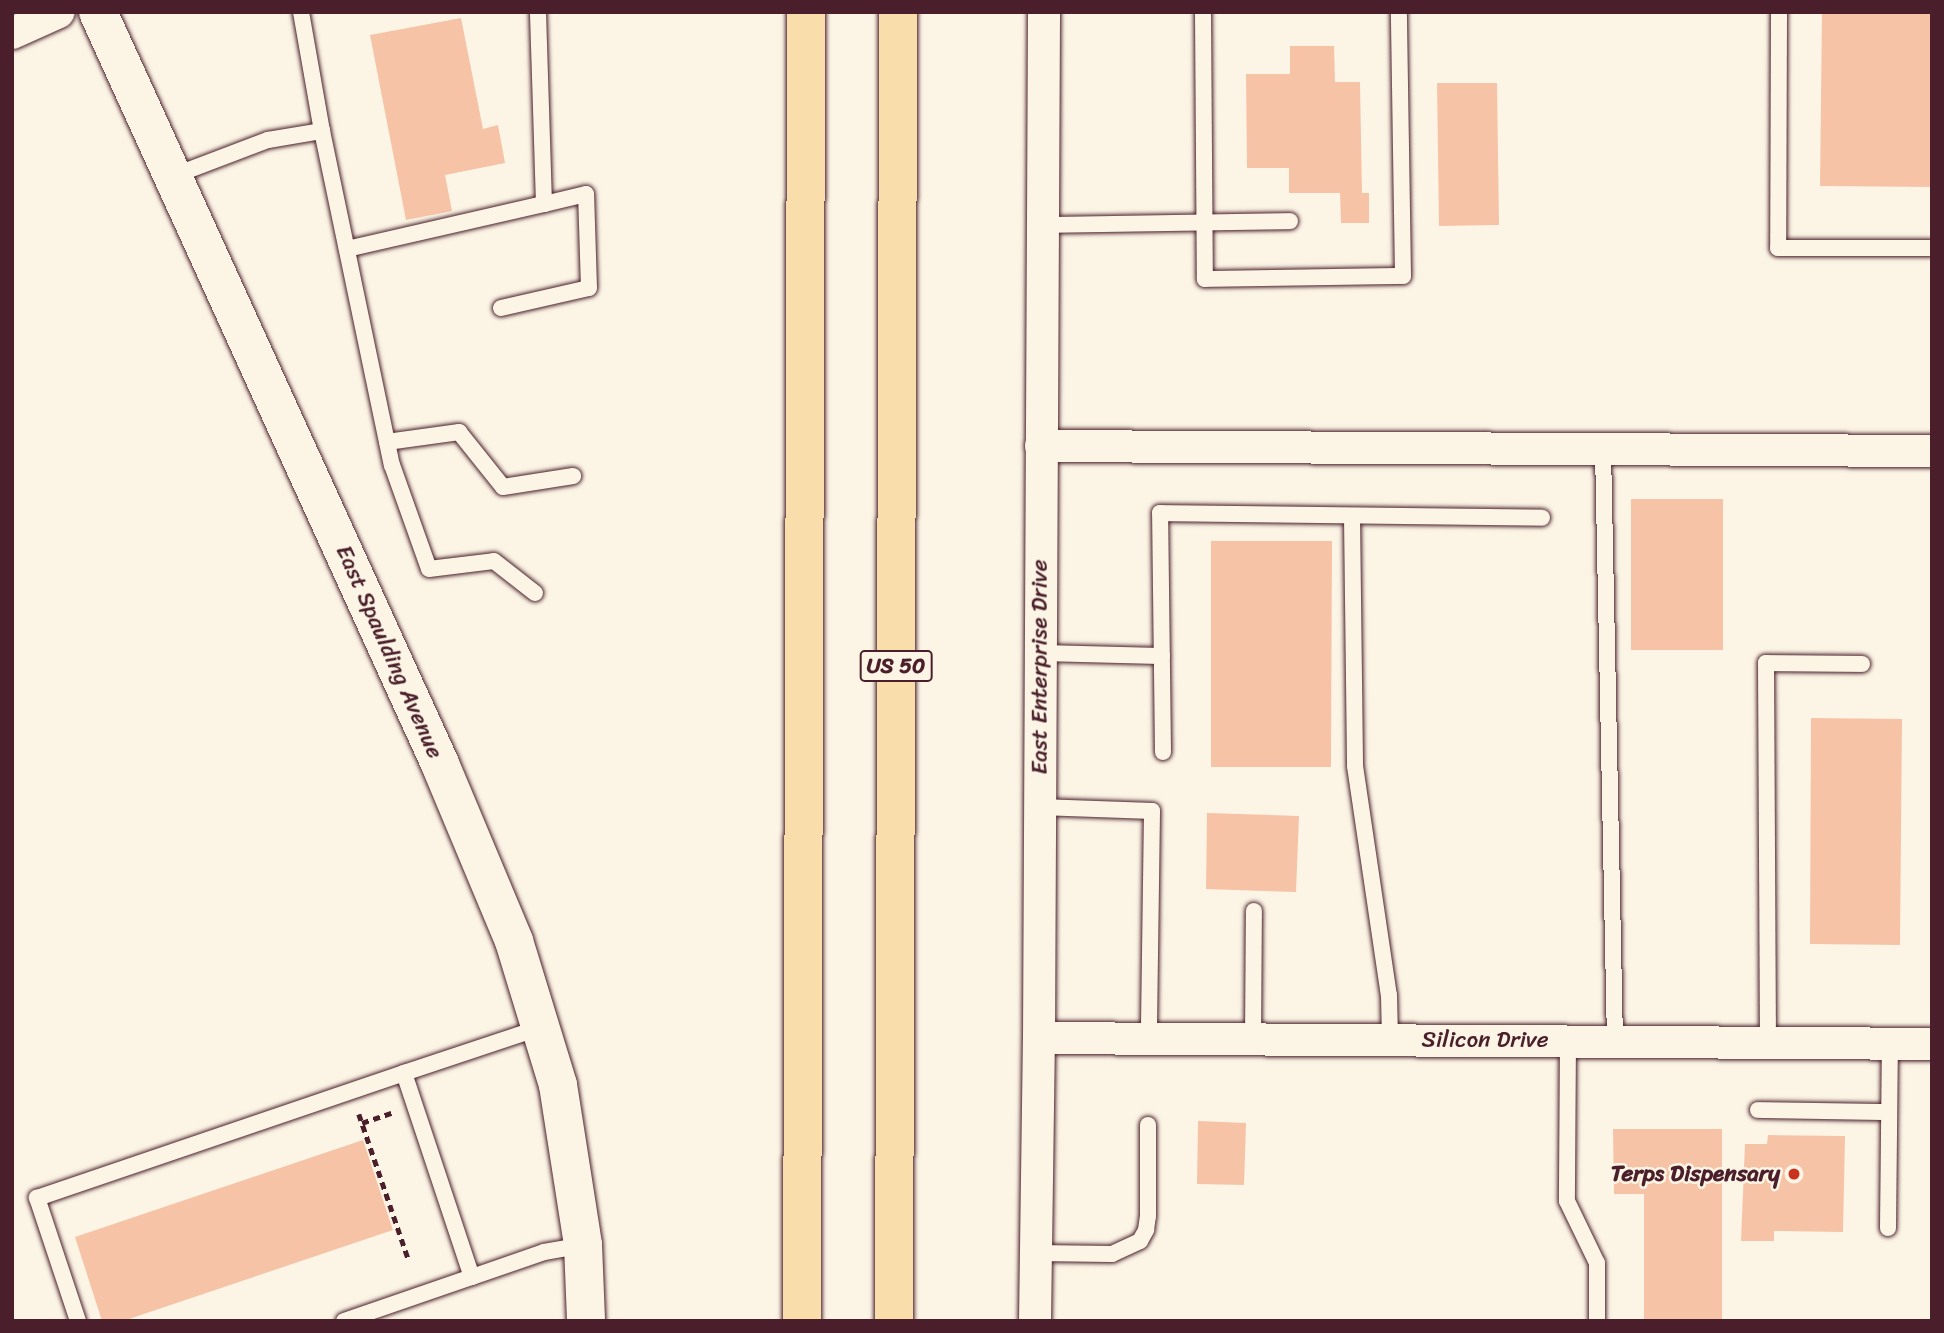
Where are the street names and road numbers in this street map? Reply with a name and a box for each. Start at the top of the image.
street label: East Spaulding Avenue [330,541,448,763]
street label: East Enterprise Drive [1026,560,1054,774]
road number: US 50 [859,648,933,684]
street label: Silicon Drive [1421,1026,1549,1054]

